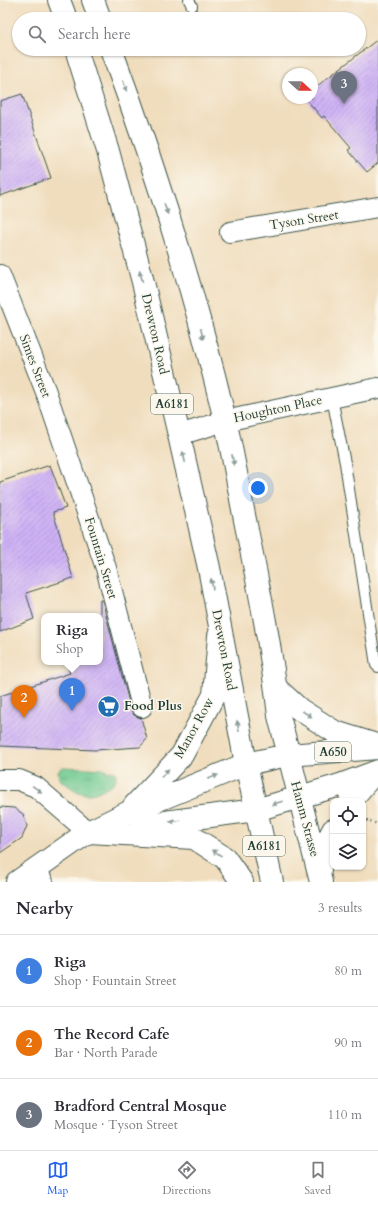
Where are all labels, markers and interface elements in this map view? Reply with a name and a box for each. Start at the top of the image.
search box [12,12,366,56]
icon: search [26,23,48,45]
text: Search here [58,24,131,44]
north arrow [282,68,318,104]
pin: 3 [331,71,357,104]
one-way arrow [122,80,128,92]
one-way arrow [163,203,169,215]
street label: Tyson Street [268,206,340,234]
one-way arrow [138,270,144,282]
street label: Drewton Road [137,292,173,376]
one-way arrow [200,327,206,340]
street label: Simes Street [15,332,55,400]
street label: Houghton Place [232,391,324,427]
road number: A6181 [151,394,193,414]
one-way arrow [181,451,187,463]
one-way arrow [230,454,236,466]
your location [248,478,268,498]
street label: Fountain Street [80,515,122,601]
one-way arrow [209,578,215,590]
street label: Drewton Road [207,608,241,692]
popup [41,613,103,665]
text: Riga [56,620,88,640]
text: Shop [56,640,83,658]
pin: 1 [59,678,85,711]
pin: 2 [11,685,37,718]
supermarket icon: Food Plus [96,693,122,719]
street label: Manor Row [170,694,218,762]
place label: Food Plus [124,697,182,715]
one-way arrow [301,710,313,717]
one-way arrow [235,719,241,732]
road number: A650 [315,742,351,762]
one-way arrow [161,768,170,778]
one-way arrow [208,773,220,779]
street label: Hamm Strasse [286,779,324,859]
one-way arrow [31,785,42,793]
map controls [330,798,366,870]
button: locate [330,798,366,834]
one-way arrow [271,801,283,807]
one-way arrow [169,817,182,824]
button: layers [330,834,366,870]
road number: A6181 [243,836,285,856]
one-way arrow [212,849,222,857]
text: Nearby [16,897,73,920]
text: 3 results [318,899,362,917]
text: Riga [54,952,86,972]
text: 1 [26,962,32,980]
text: 80 m [334,962,362,980]
text: Shop · Fountain Street [54,972,176,990]
text: The Record Cafe [54,1024,170,1044]
text: 2 [26,1034,32,1052]
text: 90 m [334,1034,362,1052]
text: Bar · North Parade [54,1044,158,1062]
text: Bradford Central Mosque [54,1096,227,1116]
text: 3 [26,1106,32,1124]
text: 110 m [328,1106,362,1124]
text: Mosque · Tyson Street [54,1116,178,1134]
tab: Map [47,1159,69,1198]
tab: Directions [162,1159,211,1198]
tab: Saved [305,1159,331,1198]

